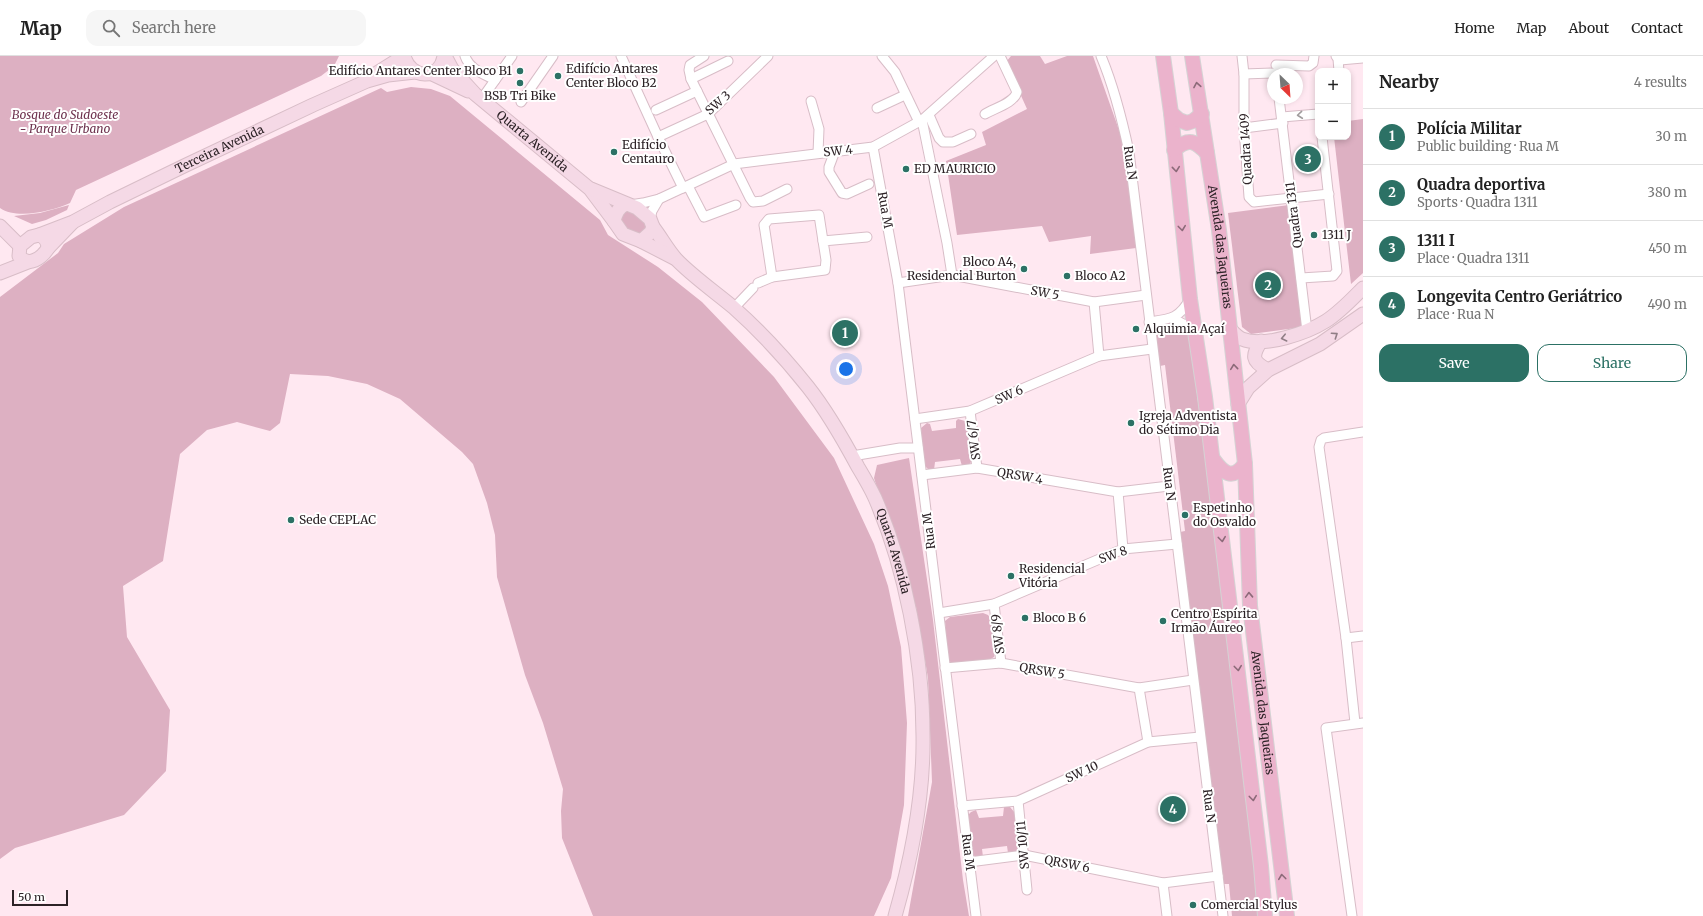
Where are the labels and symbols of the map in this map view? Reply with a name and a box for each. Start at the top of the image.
place label: Edifício Antares Center Bloco B2 [566,61,658,90]
place label: Edifício Antares Center Bloco B1 [329,63,513,78]
marker: Edifício Antares Center Bloco B1 [515,66,525,76]
north arrow [1267,68,1303,104]
marker: Edifício Antares Center Bloco B2 [553,71,563,81]
marker: BSB Tri Bike [515,78,525,88]
one-way arrow [1193,82,1202,88]
street label: SW 3 [702,87,734,118]
place label: BSB Tri Bike [484,88,556,103]
park label: Bosque do Sudoeste - Parque Urbano [12,107,118,136]
street label: Quarta Avenida [494,107,572,175]
one-way arrow [1297,110,1303,119]
street label: Quadra 1409 [1236,113,1255,185]
street label: Terceira Avenida [173,121,266,176]
place label: Edifício Centauro [622,137,674,166]
street label: SW 4 [823,141,854,159]
pin: 3 [1295,144,1321,174]
street label: Rua N [1121,145,1140,182]
marker: Edifício Centauro [609,147,619,157]
place label: ED MAURICIO [914,161,996,176]
marker: ED MAURICIO [901,164,911,174]
one-way arrow [1172,166,1181,172]
street label: Quadra 1311 [1282,181,1305,249]
street label: Avenida das Jaqueiras [1205,183,1236,310]
street label: Rua M [875,190,896,229]
one-way arrow [1177,224,1186,231]
place label: 1311 J [1322,227,1352,242]
marker: 1311 J [1309,230,1319,240]
place label: Bloco A4, Residencial Burton [907,254,1016,283]
marker: Bloco A4, Residencial Burton [1019,264,1029,274]
place label: Bloco A2 [1075,268,1126,283]
pin: 2 [1255,270,1281,300]
marker: Bloco A2 [1062,271,1072,281]
street label: SW 5 [1029,282,1061,303]
pin: 1 [832,318,858,348]
place label: Alquimia Açaí [1143,321,1226,336]
marker: Alquimia Açaí [1131,324,1141,334]
one-way arrow [1331,332,1338,340]
one-way arrow [1281,333,1287,341]
your location [836,359,856,379]
one-way arrow [1230,363,1239,370]
street label: SW 6 [992,382,1025,407]
place label: Igreja Adventista do Sétimo Dia [1139,408,1237,437]
marker: Igreja Adventista do Sétimo Dia [1126,418,1136,428]
street label: SW 6/7 [964,419,983,461]
street label: QRSW 4 [996,464,1045,487]
street label: Rua N [1160,466,1179,503]
place label: Espetinho do Osvaldo [1193,500,1256,529]
street label: Quarta Avenida [873,506,914,596]
marker: Espetinho do Osvaldo [1180,510,1190,520]
place label: Sede CEPLAC [299,512,376,527]
street label: Rua M [919,512,938,550]
marker: Sede CEPLAC [286,515,296,525]
one-way arrow [1217,536,1226,542]
street label: SW 8 [1097,543,1129,566]
place label: Residencial Vitória [1018,561,1085,590]
marker: Residencial Vitória [1006,571,1016,581]
one-way arrow [1245,592,1253,598]
place label: Centro Espírita Irmão Áureo [1171,606,1258,635]
place label: Bloco B 6 [1033,610,1086,625]
street label: SW 8/9 [988,613,1007,655]
marker: Bloco B 6 [1020,613,1030,623]
marker: Centro Espírita Irmão Áureo [1158,616,1168,626]
street label: Avenida das Jaqueiras [1248,649,1278,775]
street label: QRSW 5 [1018,659,1066,682]
one-way arrow [1233,665,1242,671]
street label: SW 10 [1063,758,1101,785]
street label: Rua N [1200,788,1219,825]
pin: 4 [1160,794,1186,824]
one-way arrow [1248,794,1257,801]
street label: SW 10/11 [1013,820,1032,870]
street label: Rua M [959,833,978,871]
street label: QRSW 6 [1043,852,1091,875]
one-way arrow [1278,874,1287,880]
scale bar [12,888,68,907]
place label: Comercial Stylus [1201,897,1297,912]
marker: Comercial Stylus [1188,900,1198,910]

